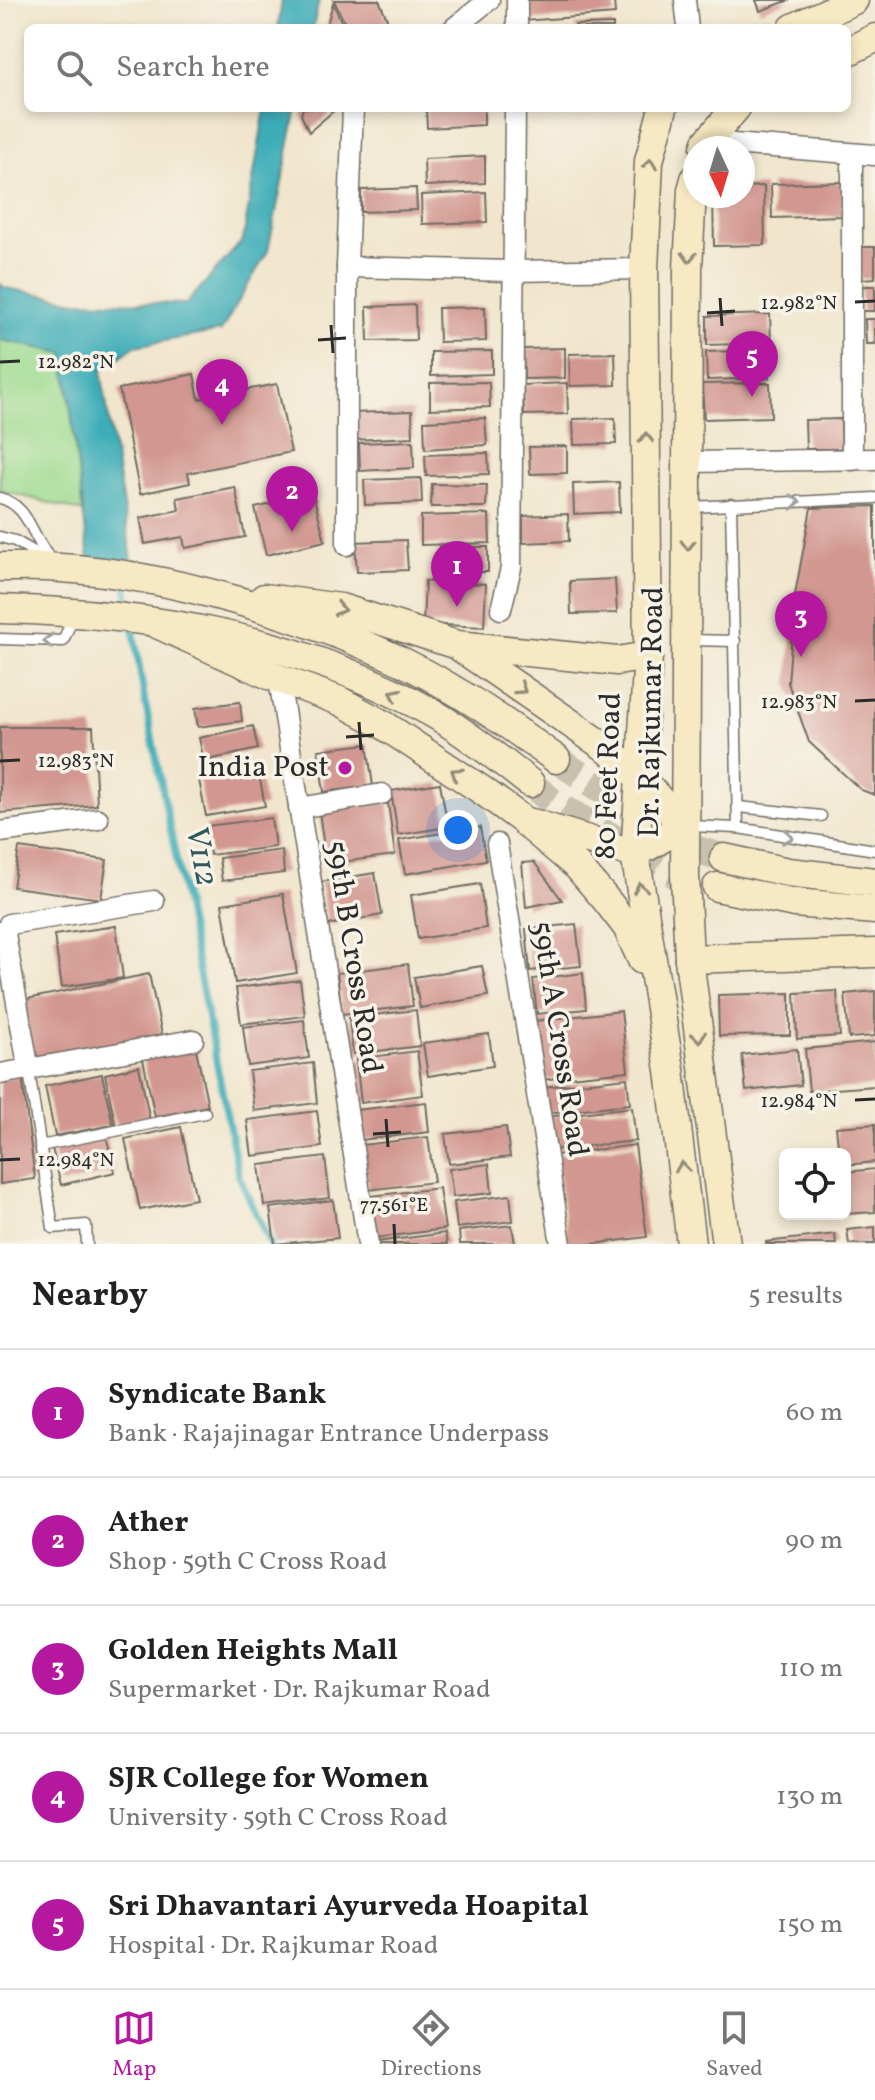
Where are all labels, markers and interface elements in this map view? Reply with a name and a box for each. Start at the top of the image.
search box [24,24,851,112]
icon: search [52,46,96,90]
text: Search here [116,47,270,89]
north arrow [683,136,755,208]
one-way arrow [641,157,658,170]
one-way arrow [680,251,697,264]
text: 12.982°N [761,290,837,318]
pin: 5 [726,331,778,397]
text: 12.982°N [38,349,114,377]
pin: 4 [196,359,248,425]
one-way arrow [637,431,655,444]
pin: 2 [266,466,318,532]
one-way arrow [789,493,802,510]
one-way arrow [679,539,697,552]
pin: 1 [431,541,483,607]
street label: Dr. Rajkumar Road [629,586,675,838]
pin: 3 [775,591,827,657]
one-way arrow [332,599,346,616]
one-way arrow [41,632,54,649]
one-way arrow [512,679,527,694]
one-way arrow [389,689,404,704]
text: 12.983°N [761,689,837,717]
street label: 80 Feet Road [585,692,633,860]
place label: India Post [197,747,329,789]
text: 12.983°N [38,748,114,776]
marker: India Post [336,759,354,777]
one-way arrow [450,768,464,783]
your location [438,810,478,850]
water label: V112 [173,822,227,890]
one-way arrow [781,827,795,844]
street label: 59th B Cross Road [314,837,392,1077]
one-way arrow [632,881,649,895]
street label: 59th A Cross Road [520,918,598,1160]
one-way arrow [690,1030,707,1044]
text: 12.984°N [761,1088,838,1116]
text: 12.984°N [38,1147,115,1175]
map controls [779,1148,851,1220]
button: locate [779,1148,851,1220]
one-way arrow [673,1160,690,1173]
text: 77.561°E [360,1192,428,1220]
text: Nearby [32,1273,148,1320]
text: 5 results [748,1278,843,1314]
text: Syndicate Bank [108,1374,326,1416]
text: 1 [53,1395,63,1431]
text: 60 m [786,1395,843,1431]
text: Bank · Rajajinagar Entrance Underpass [108,1416,549,1452]
text: Ather [108,1502,188,1544]
text: 2 [51,1523,65,1559]
text: 90 m [785,1523,843,1559]
text: Shop · 59th C Cross Road [108,1544,387,1580]
text: Golden Heights Mall [108,1630,398,1672]
text: 3 [51,1651,65,1687]
text: 110 m [779,1651,843,1687]
text: Supermarket · Dr. Rajkumar Road [108,1672,491,1708]
text: SJR College for Women [108,1758,429,1800]
text: 4 [50,1779,66,1815]
text: 130 m [776,1779,843,1815]
text: University · 59th C Cross Road [108,1800,448,1836]
text: Sri Dhavantari Ayurveda Hoapital [108,1886,589,1928]
text: 5 [52,1907,64,1943]
text: 150 m [777,1907,843,1943]
text: Hospital · Dr. Rajkumar Road [108,1928,438,1964]
tab: Map [112,2006,156,2085]
tab: Directions [381,2006,482,2085]
tab: Saved [706,2006,763,2085]

